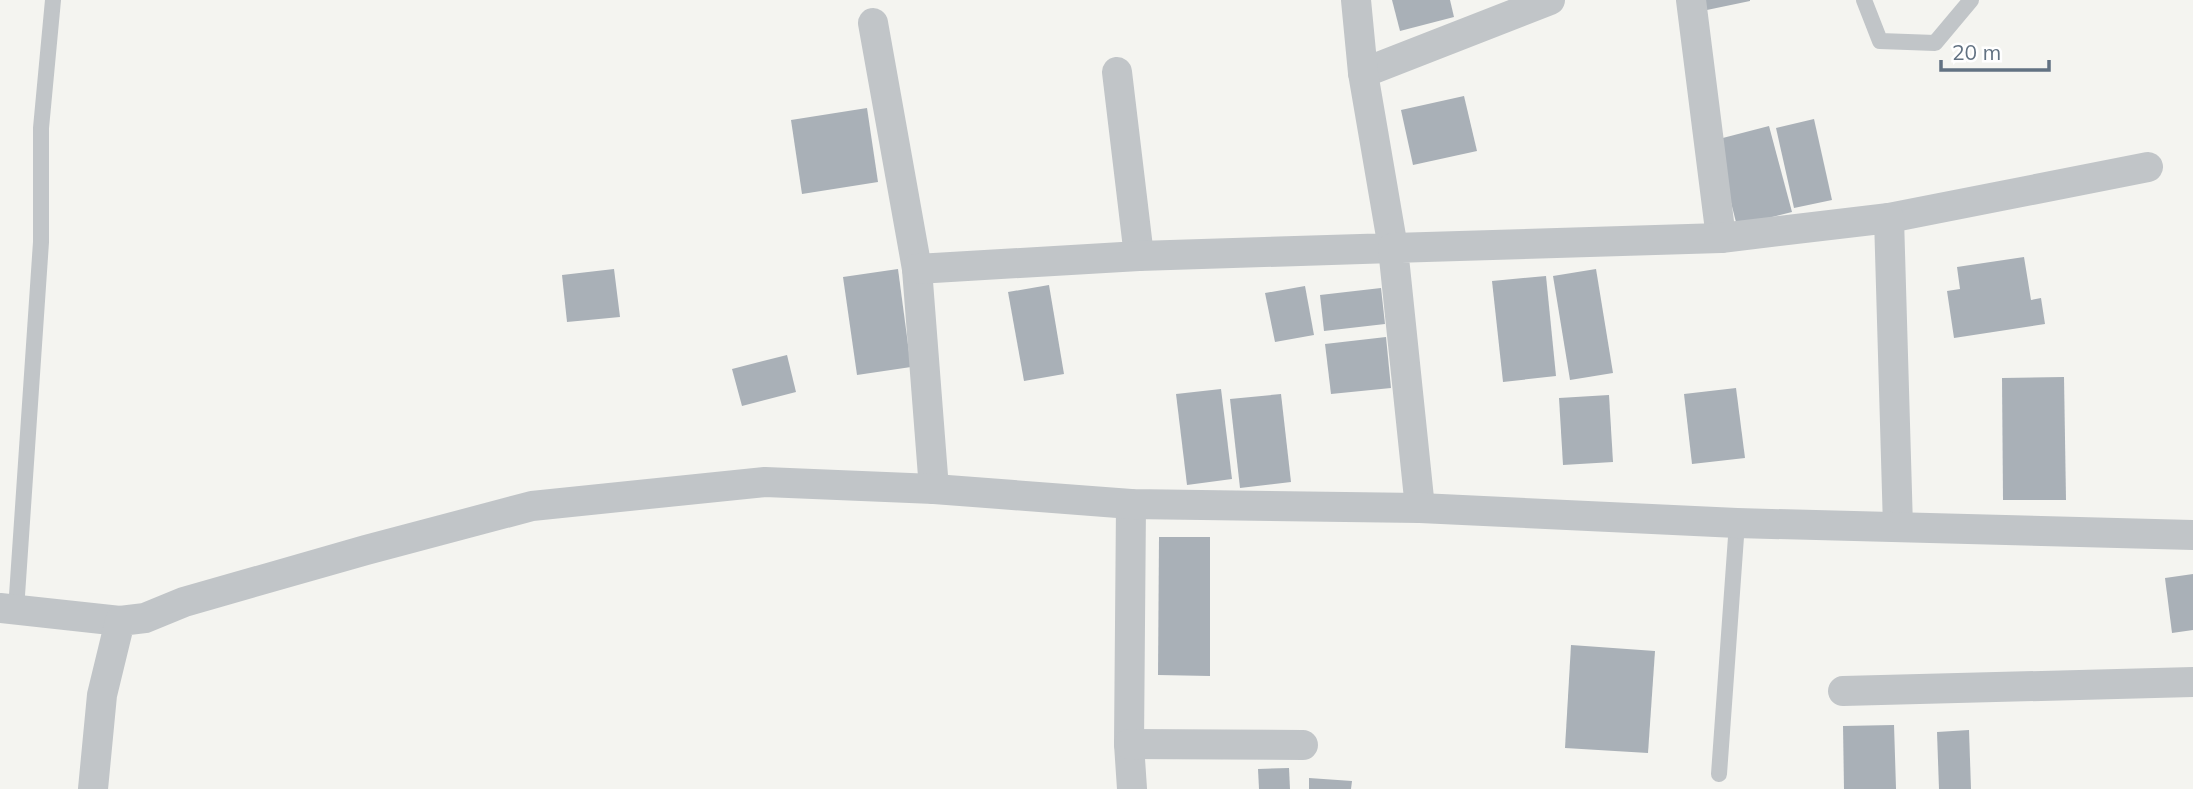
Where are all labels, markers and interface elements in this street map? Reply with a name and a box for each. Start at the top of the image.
scale bar [1941,28,2050,72]
text: 20 m [1952,39,2001,65]

